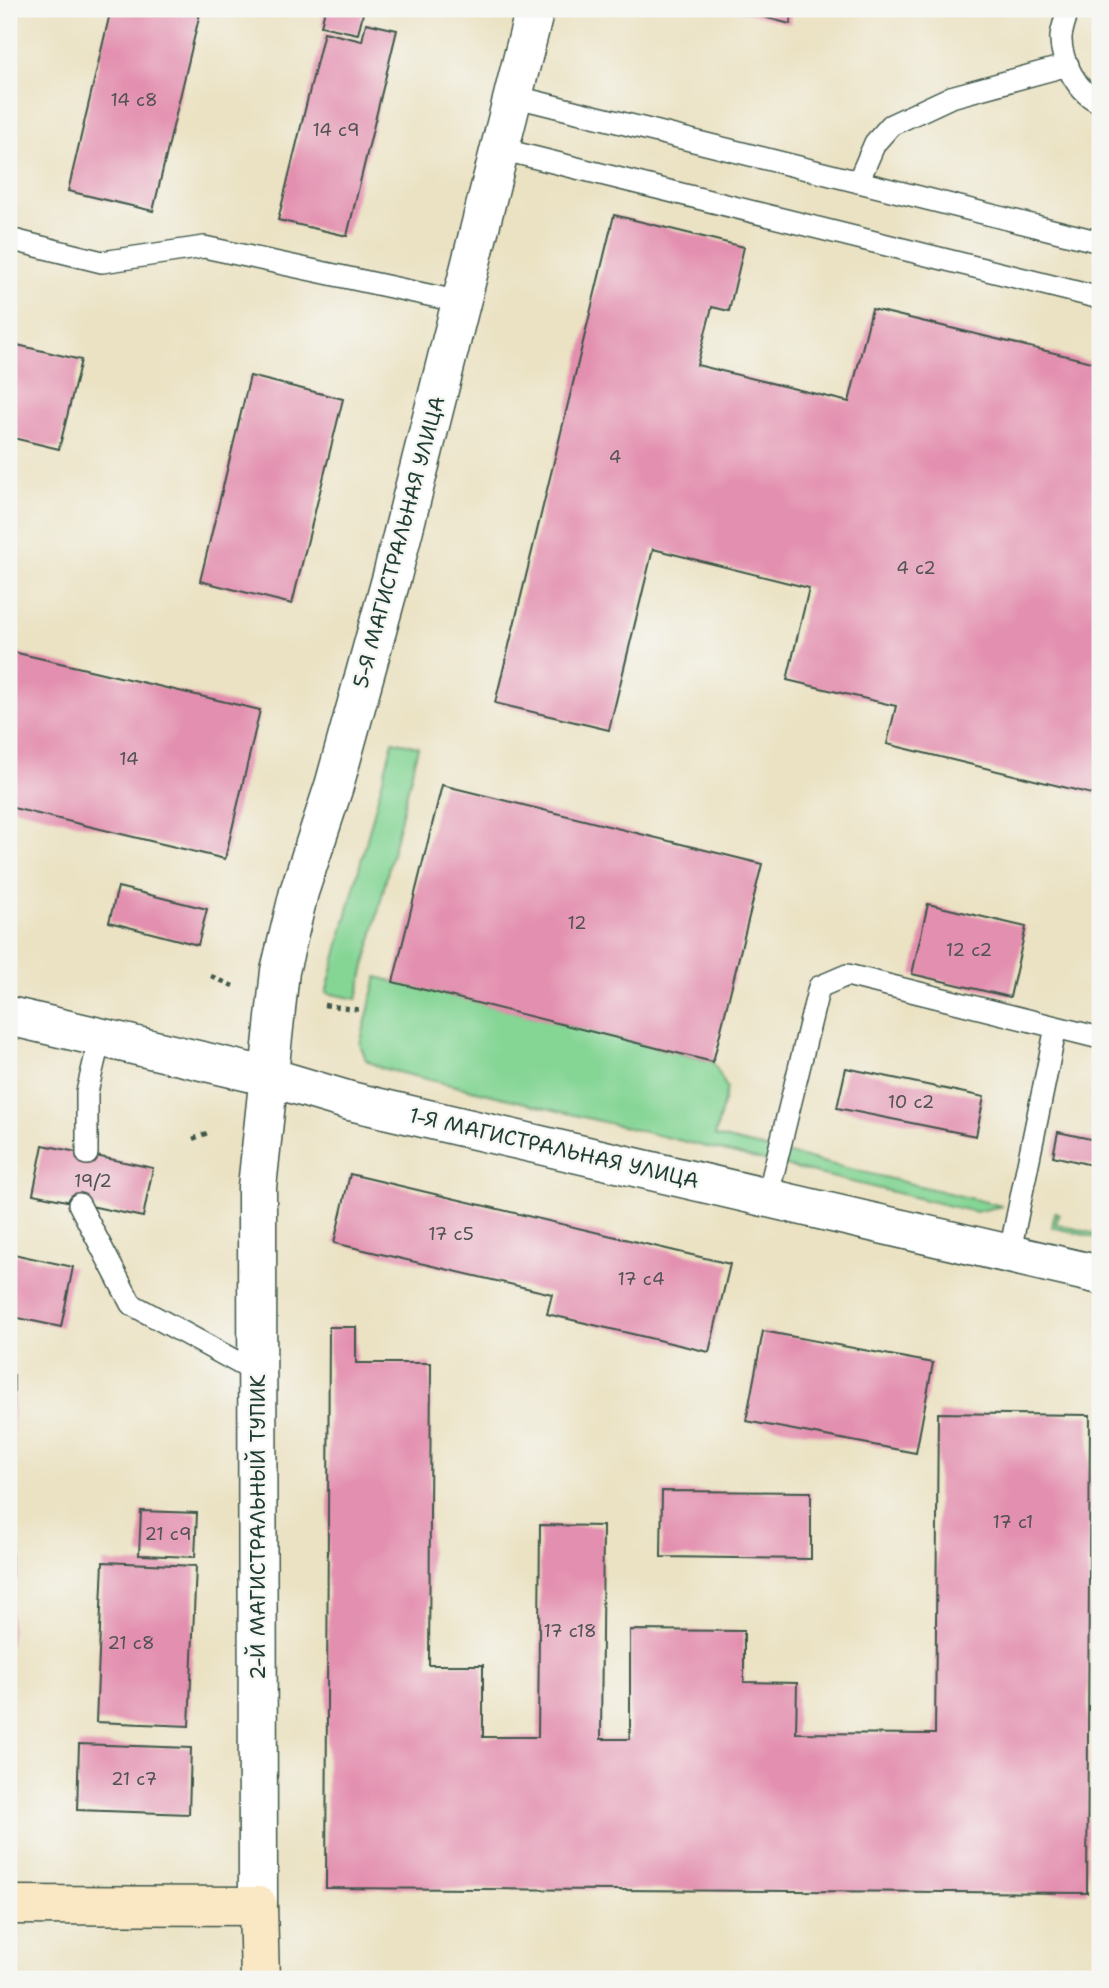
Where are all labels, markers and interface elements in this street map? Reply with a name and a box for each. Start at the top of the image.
house number: 14 с8 [110,88,158,112]
house number: 14 с9 [312,118,360,142]
street label: 5-Я МАГИСТРАЛЬНАЯ УЛИЦА [347,393,451,691]
house number: 4 [609,445,621,469]
house number: 4 с2 [896,556,936,580]
house number: 14 [119,747,139,771]
house number: 12 [567,911,587,935]
house number: 12 с2 [946,938,992,962]
house number: 10 с2 [888,1090,934,1114]
street label: 1-Я МАГИСТРАЛЬНАЯ УЛИЦА [406,1101,702,1195]
house number: 19/2 [74,1169,112,1193]
house number: 17 с5 [428,1222,474,1246]
house number: 17 с4 [618,1267,665,1291]
street label: 2-Й МАГИСТРАЛЬНЫЙ ТУПИК [244,1374,272,1680]
house number: 17 с1 [993,1510,1033,1534]
house number: 21 с9 [144,1522,192,1546]
house number: 17 с18 [543,1619,597,1643]
house number: 21 с8 [107,1631,155,1655]
house number: 21 с7 [111,1767,157,1791]

